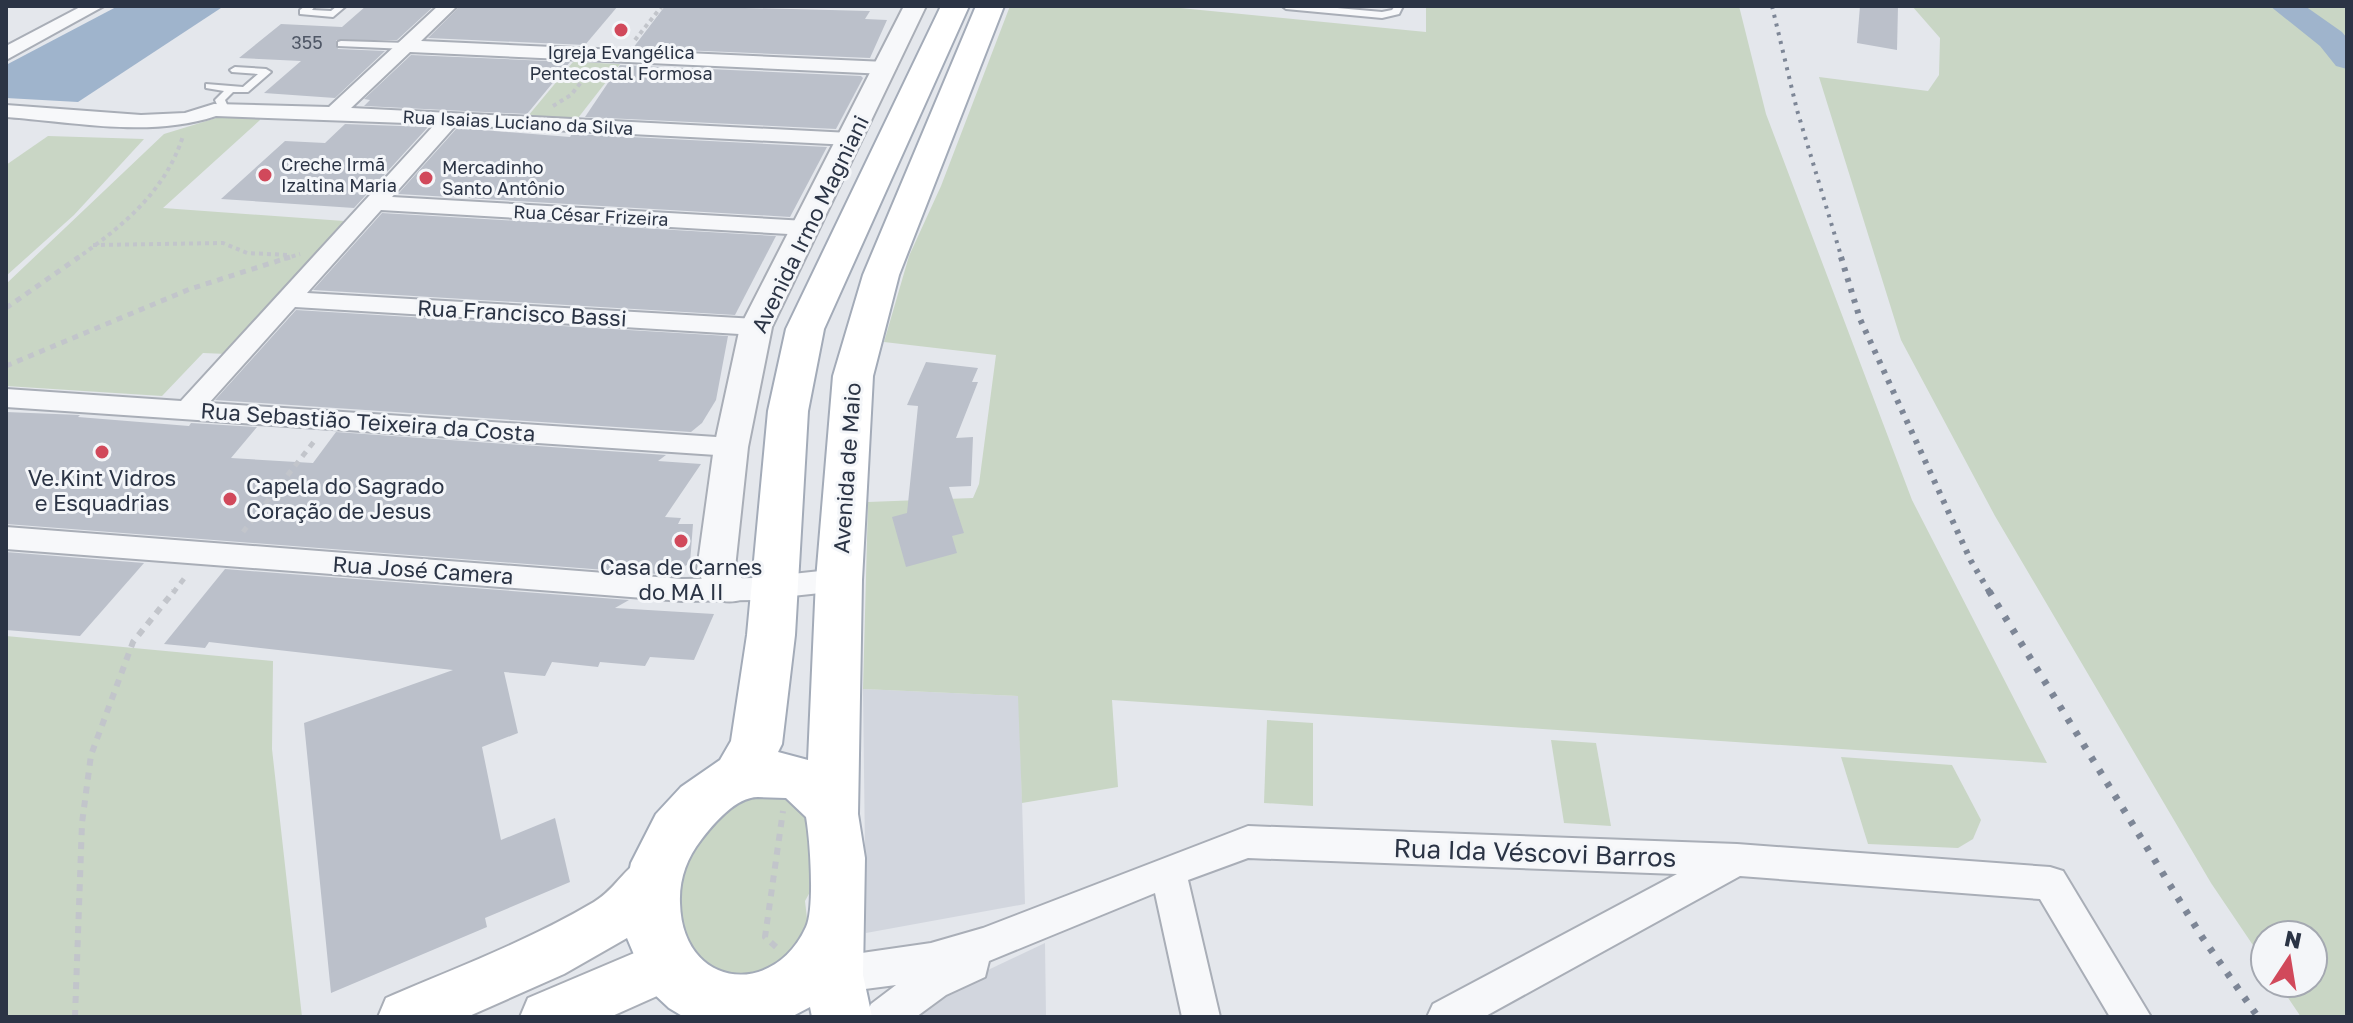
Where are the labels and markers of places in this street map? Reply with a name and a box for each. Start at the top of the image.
marker: Igreja Evangélica Pentecostal Formosa [612,21,630,39]
place label: Igreja Evangélica Pentecostal Formosa [529,41,713,84]
place label: Creche Irmã Izaltina Maria [281,153,397,196]
place label: Mercadinho Santo Antônio [442,156,565,199]
marker: Creche Irmã Izaltina Maria [256,166,274,184]
marker: Mercadinho Santo Antônio [417,169,435,187]
marker: Ve.Kint Vidros e Esquadrias [93,443,111,461]
place label: Ve.Kint Vidros e Esquadrias [28,464,176,516]
place label: Capela do Sagrado Coração de Jesus [246,472,444,524]
marker: Capela do Sagrado Coração de Jesus [221,490,239,508]
marker: Casa de Carnes do MA II [672,532,690,550]
place label: Casa de Carnes do MA II [600,553,762,605]

